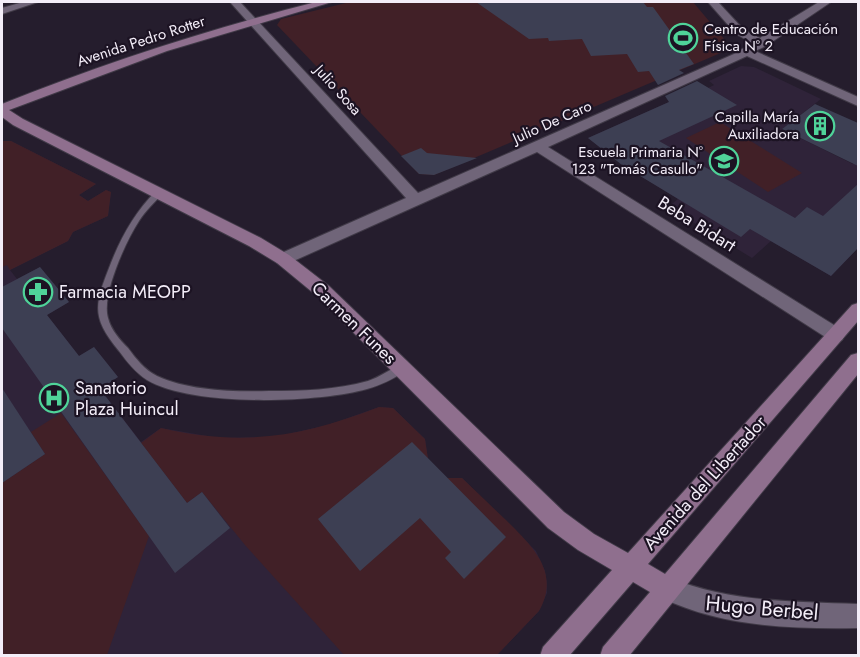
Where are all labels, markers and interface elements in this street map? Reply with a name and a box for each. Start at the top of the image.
street label: Avenida Pedro Rotter [74,10,209,72]
place label: Centro de Educación Física N° 2 [704,18,838,57]
sports icon: Centro de Educación Física N° 2 [667,22,699,54]
street label: Julio Sosa [308,58,367,120]
street label: Julio De Caro [507,95,595,150]
place label: Capilla María Auxiliadora [715,106,799,145]
building icon: Capilla María Auxiliadora [804,110,836,142]
place label: Escuela Primaria N° 123 "Tomás Casullo" [572,141,703,180]
school or university icon: Escuela Primaria N° 123 "Tomás Casullo" [708,145,740,177]
street label: Beba Bidart [653,190,742,259]
pharmacy icon: Farmacia MEOPP [22,276,54,308]
street label: Carmen Funes [306,276,402,370]
place label: Farmacia MEOPP [59,279,191,305]
place label: Sanatorio Plaza Huincul [75,375,179,422]
hospital icon: Sanatorio Plaza Huincul [38,382,70,414]
street label: Avenida del Libertador [637,409,773,556]
street label: Hugo Berbel [704,588,820,628]

